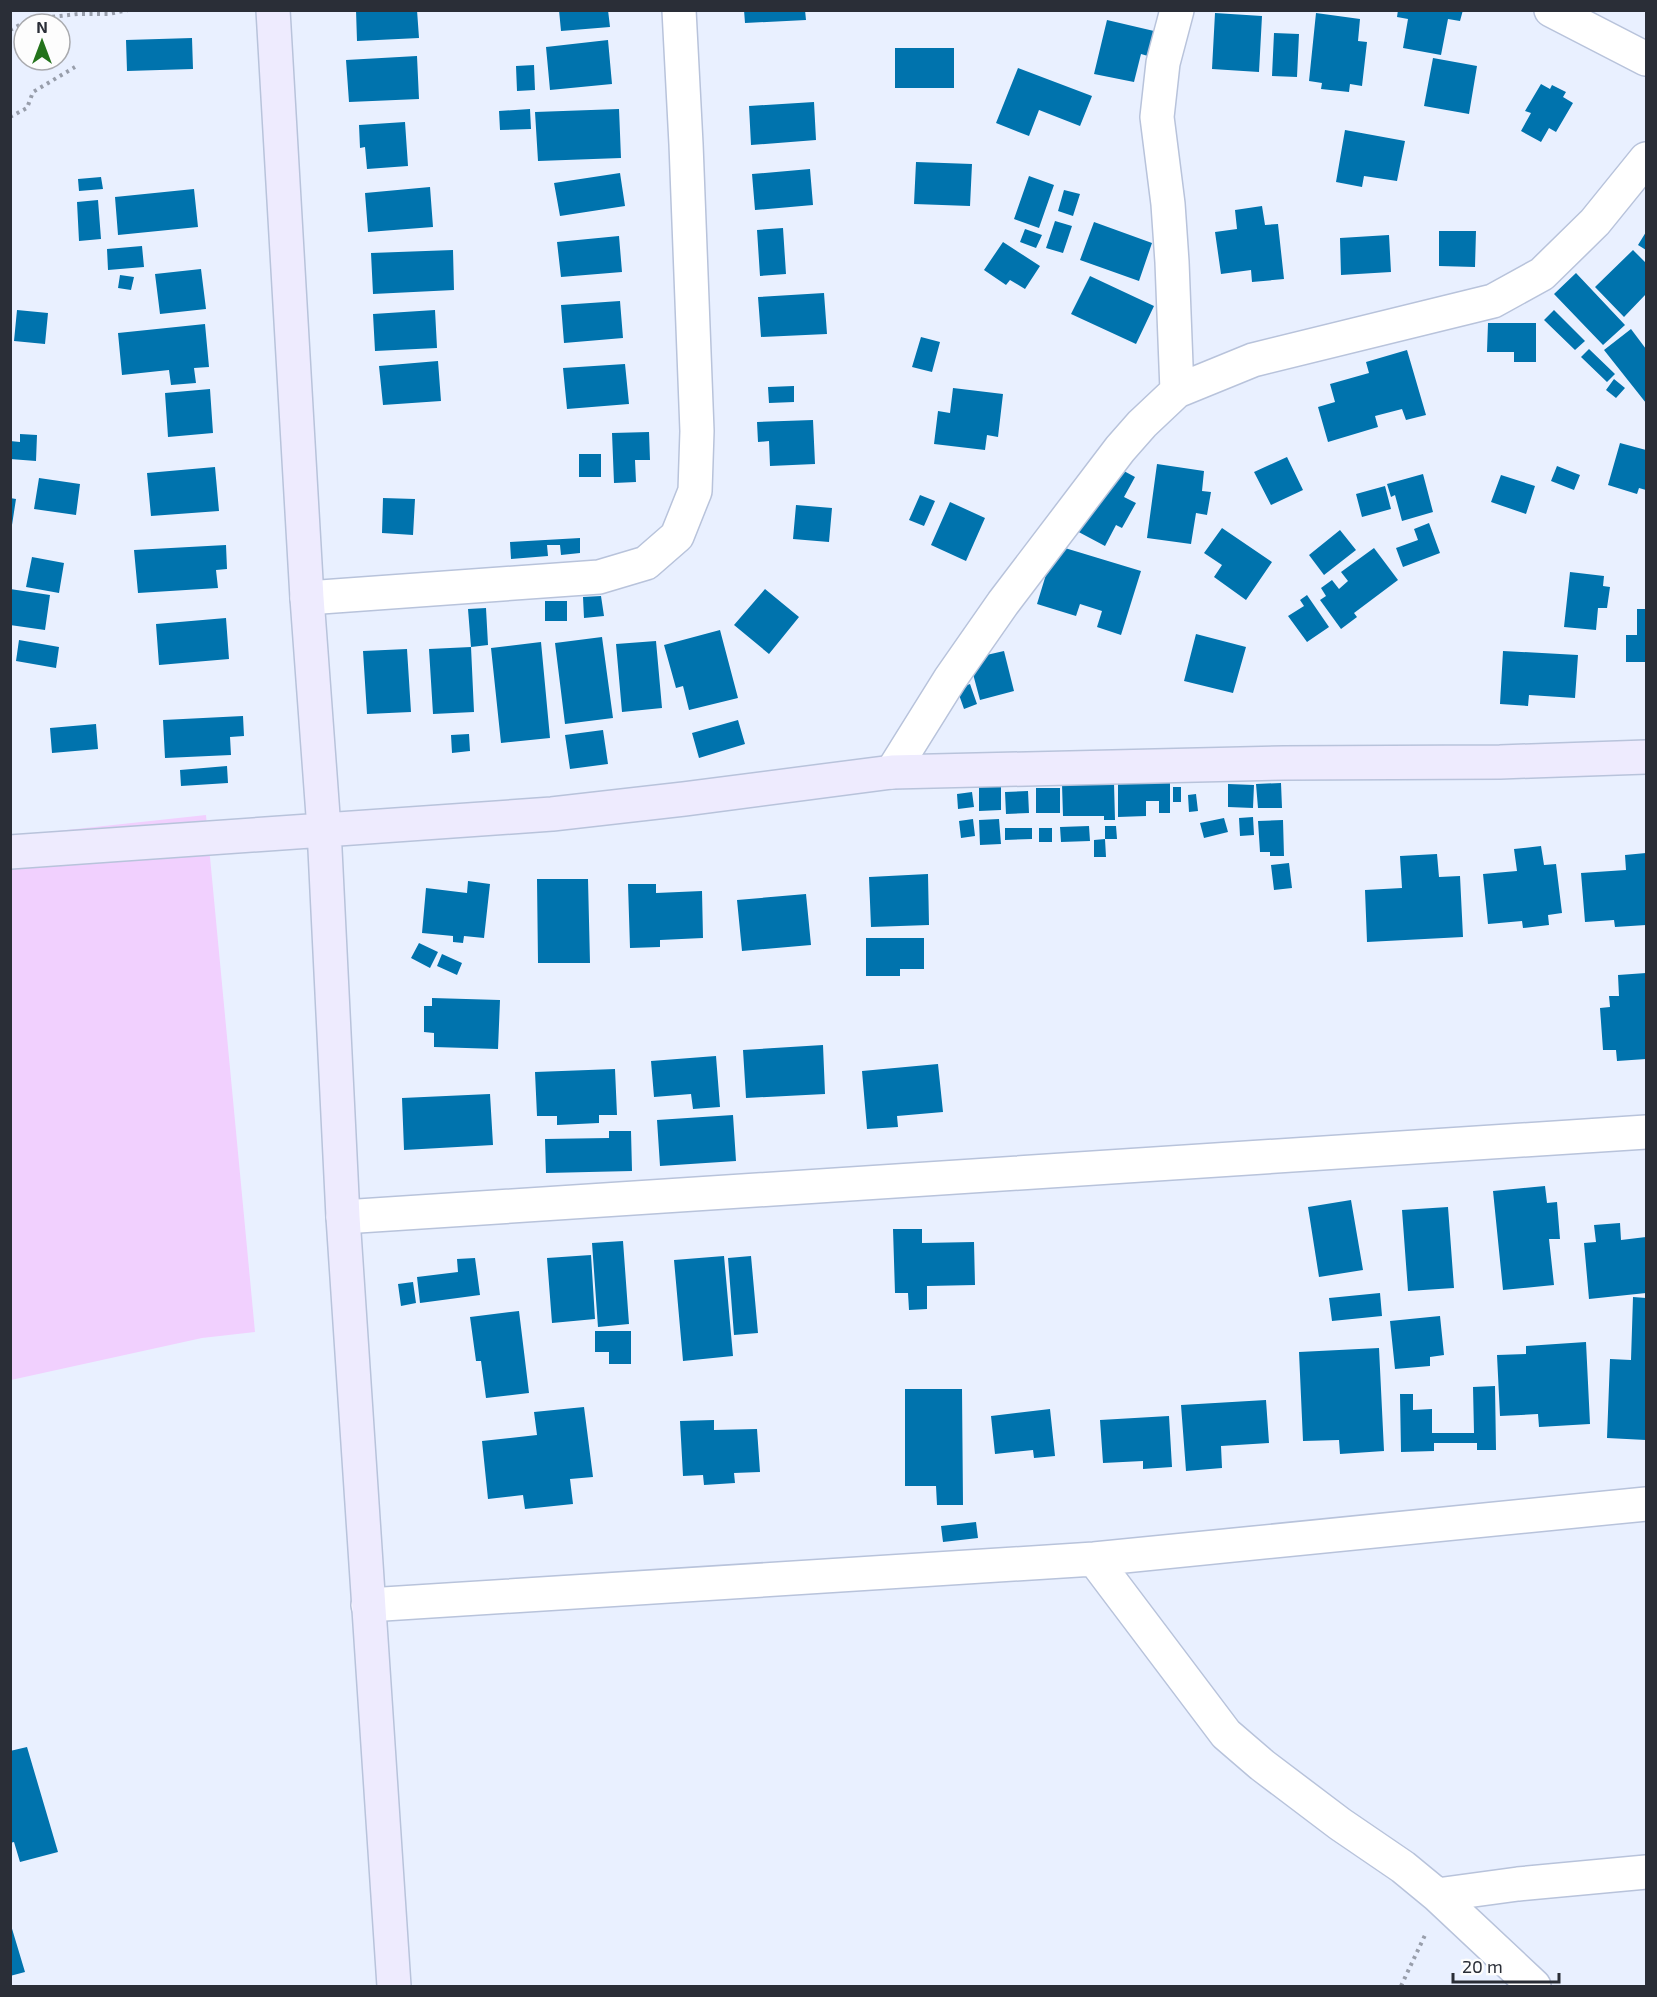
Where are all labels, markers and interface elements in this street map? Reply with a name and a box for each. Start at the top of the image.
north arrow [12,12,72,72]
text: N [36,17,48,36]
scale bar [1453,1946,1560,1984]
text: 20 m [1462,1955,1503,1977]

